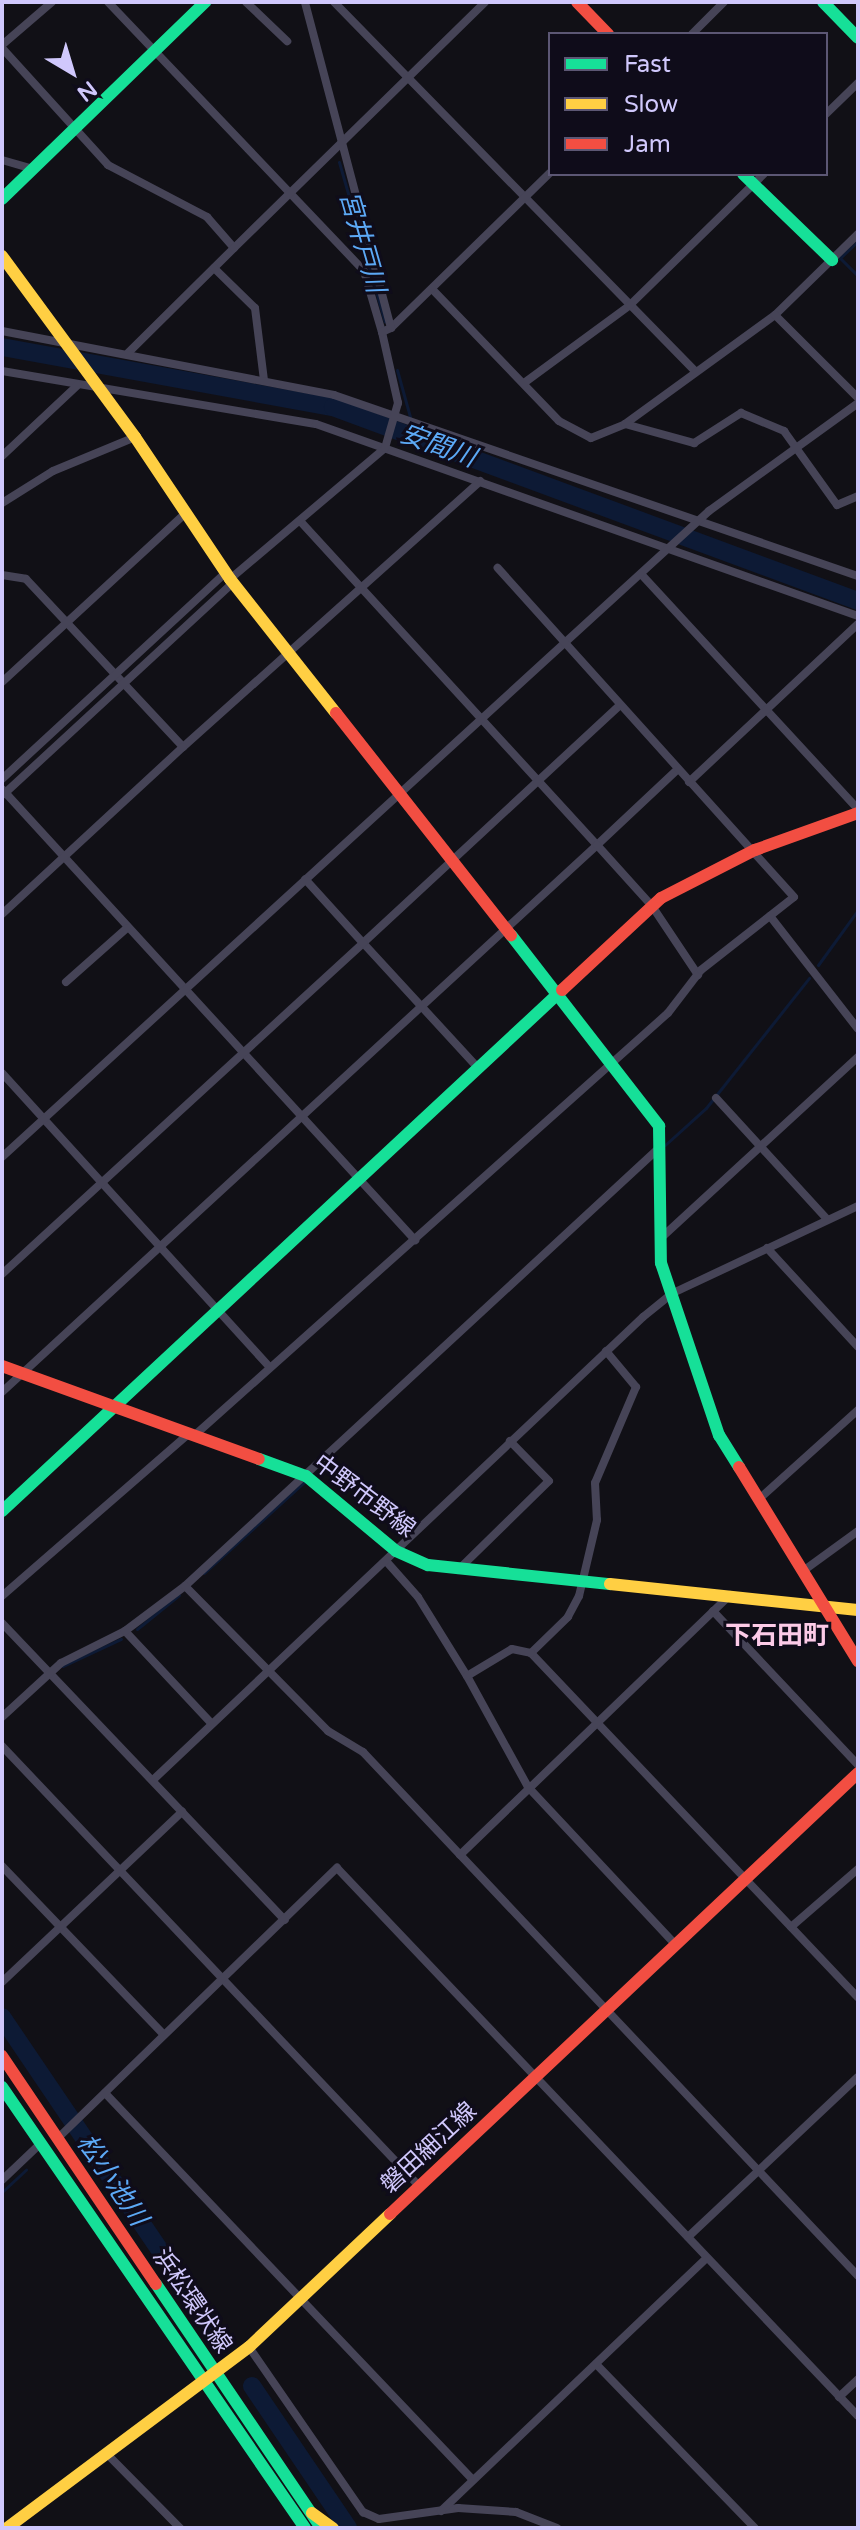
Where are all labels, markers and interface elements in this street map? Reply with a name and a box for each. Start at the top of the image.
north arrow [32,32,112,112]
legend [548,32,828,176]
text: Fast [624,50,671,79]
text: N [72,75,102,107]
text: Slow [624,90,678,119]
text: Jam [624,130,671,159]
water label: 宮井戸川 [333,188,391,296]
water label: 安間川 [396,418,480,474]
street label: 中野市野線 [307,1448,421,1544]
district label: 下石田町 [725,1620,829,1652]
street label: 磐田細江線 [375,2097,483,2199]
water label: 松小池川 [70,2128,154,2232]
street label: 浜松環状線 [147,2243,237,2359]

